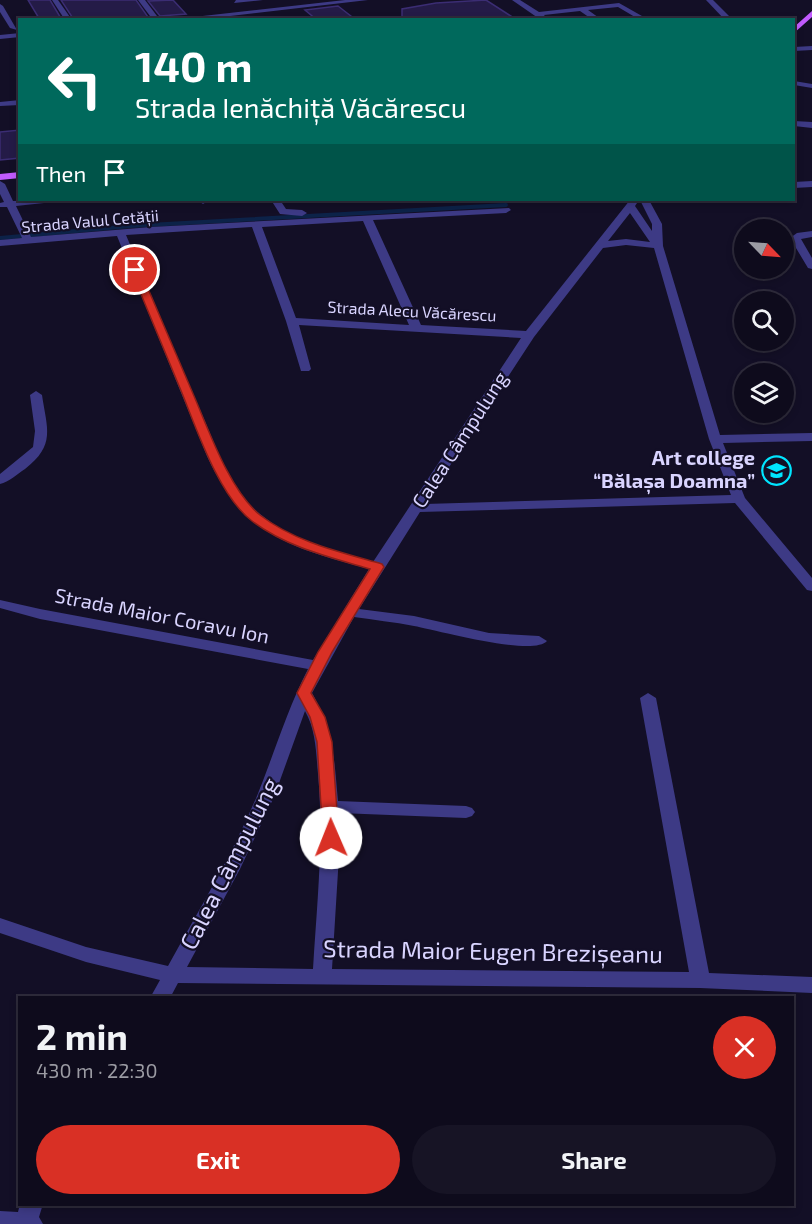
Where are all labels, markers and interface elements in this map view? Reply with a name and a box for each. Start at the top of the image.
text: 140 m [135,40,252,90]
icon: left [36,42,114,120]
text: Strada Ienăchiță Văcărescu [135,91,466,123]
icon: arrive [98,156,131,189]
text: Then [36,160,86,186]
street label: Strada Valul Cetății [20,205,160,238]
north arrow [734,219,794,279]
map controls [734,219,794,423]
pin [109,244,160,295]
icon: arrive [118,253,151,286]
button: search [734,291,794,351]
street label: Strada Alecu Văcărescu [327,297,497,324]
button: layers [734,363,794,423]
street label: Calea Câmpulung [406,367,512,512]
place label: Art college “Bălașa Doamna” [593,445,755,495]
school or university icon: Art college “Bălașa Doamna” [760,454,792,486]
street label: Strada Maior Coravu Ion [53,582,271,648]
street label: Calea Câmpulung [173,773,284,954]
position arrow [299,806,363,870]
street label: Strada Maior Eugen Brezișeanu [323,933,663,970]
text: 2 min [36,1014,128,1057]
button: close [713,1016,776,1079]
text: 430 m · 22:30 [36,1058,157,1082]
button: Exit [36,1125,400,1194]
button: Share [412,1125,776,1194]

